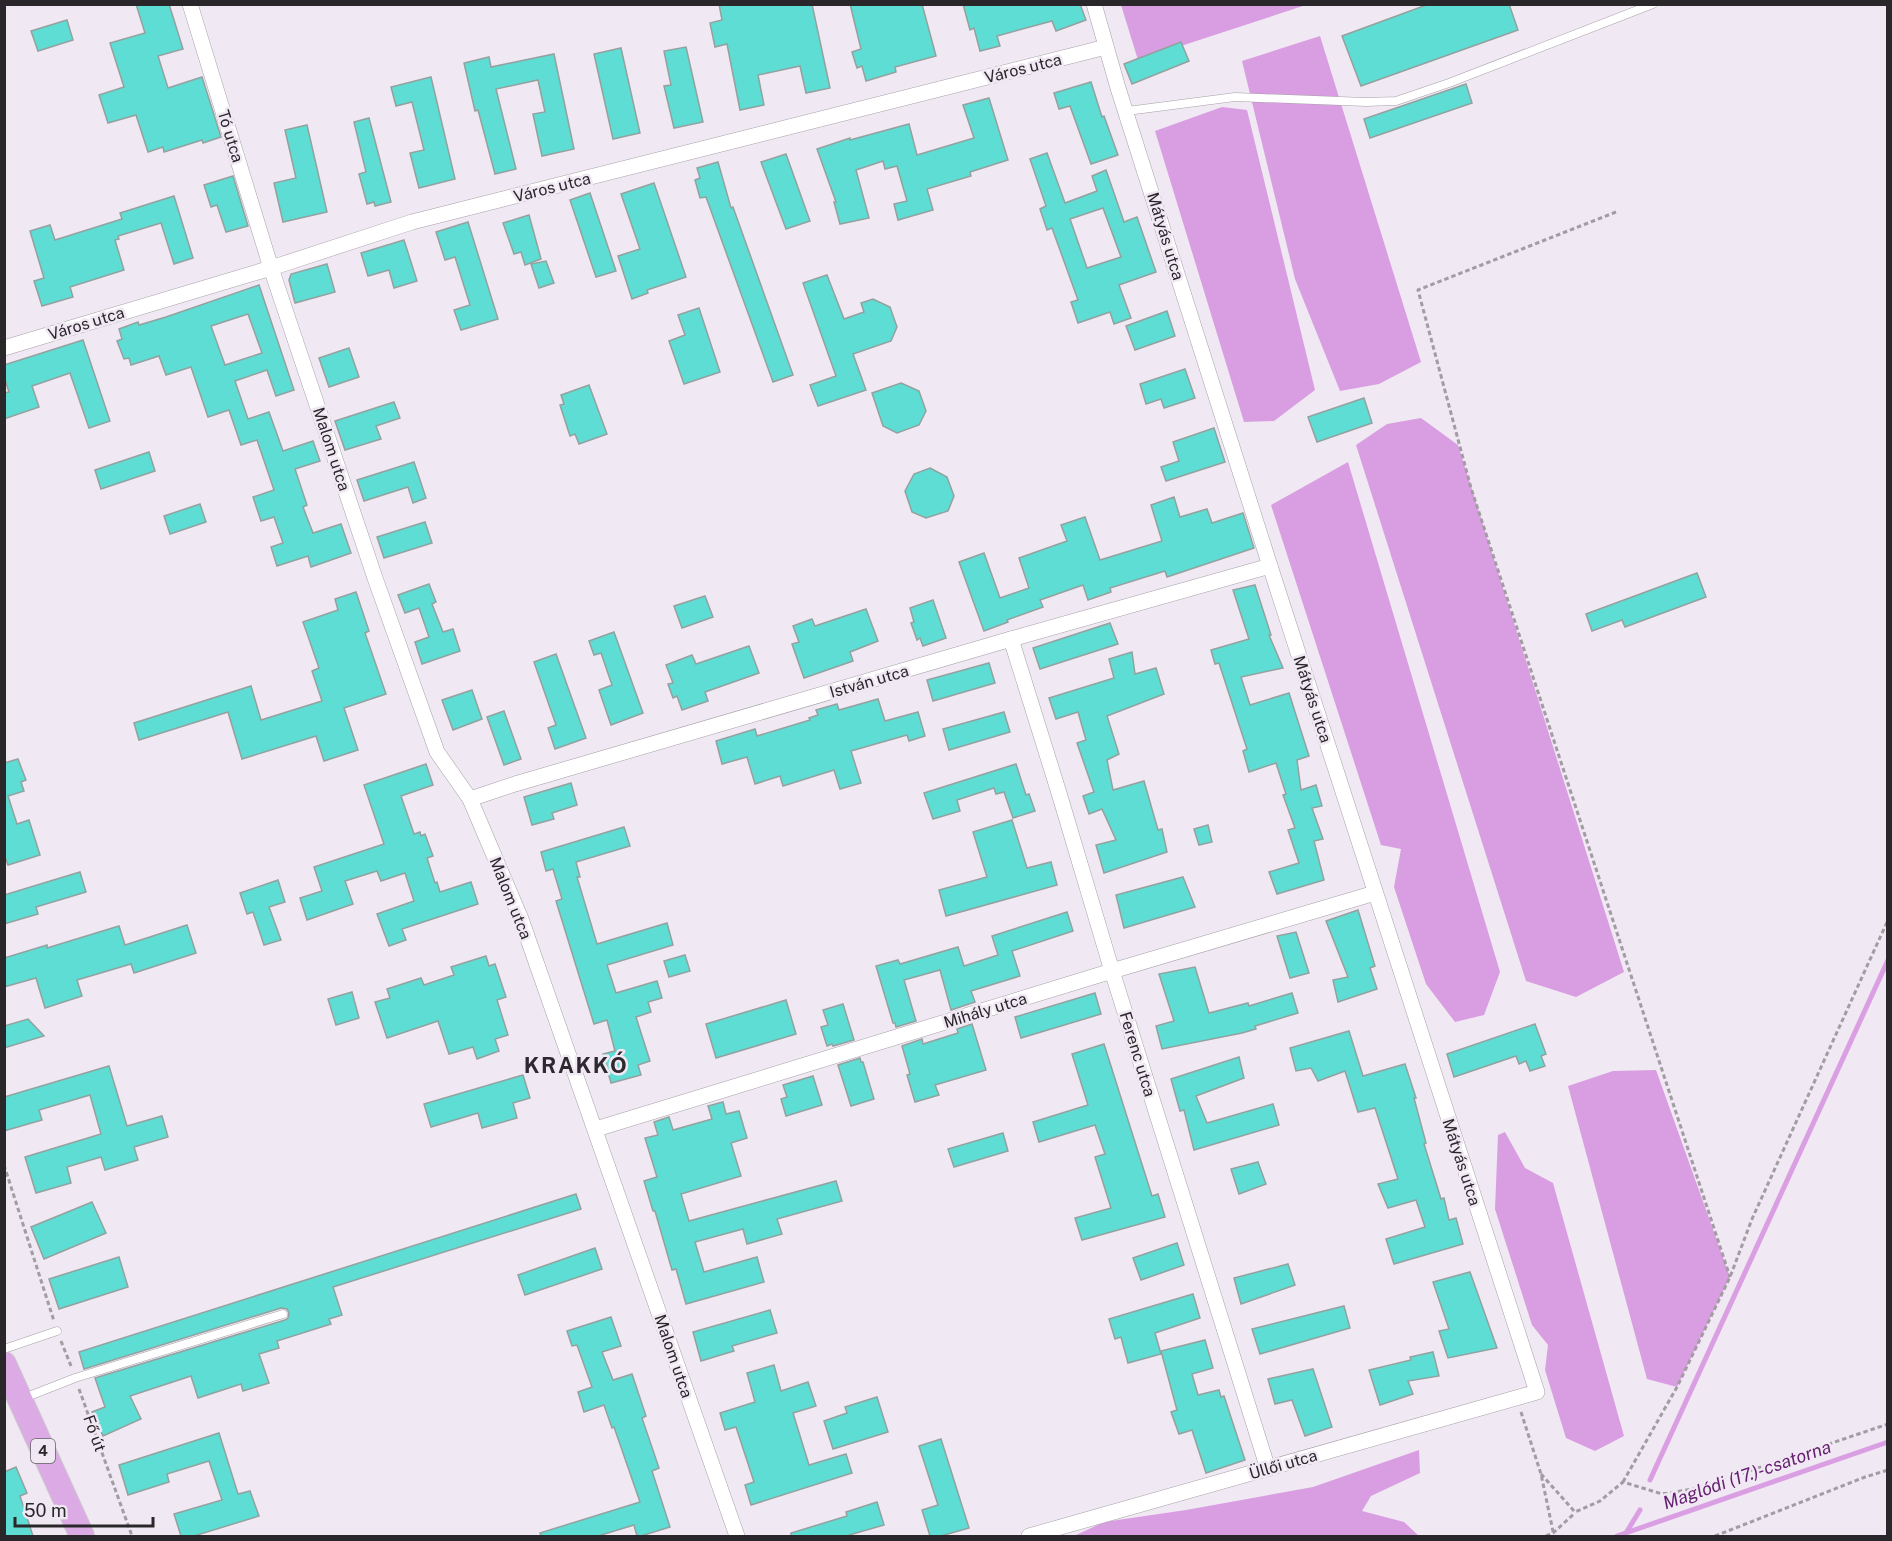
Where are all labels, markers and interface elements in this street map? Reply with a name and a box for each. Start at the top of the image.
street label: Város utca [983,50,1064,87]
street label: Tó utca [214,108,247,165]
street label: Város utca [512,169,593,206]
street label: Mátyás utca [1143,190,1188,282]
street label: Város utca [46,303,127,344]
street label: Malom utca [309,405,354,493]
street label: Mátyás utca [1289,653,1336,745]
street label: István utca [827,661,911,702]
street label: Malom utca [485,854,536,942]
street label: Mihály utca [941,989,1029,1032]
street label: Ferenc utca [1116,1009,1159,1099]
district label: KRAKKÓ [524,1051,628,1078]
street label: Mátyás utca [1438,1116,1485,1208]
street label: Malom utca [650,1312,697,1400]
street label: Fő út [79,1412,110,1454]
water label: Maglódi (17.)-csatorna [1660,1436,1834,1513]
road number: 4 [31,1439,55,1463]
street label: Üllői utca [1247,1445,1319,1483]
scale bar [15,1490,153,1528]
text: 50 m [24,1500,67,1521]

